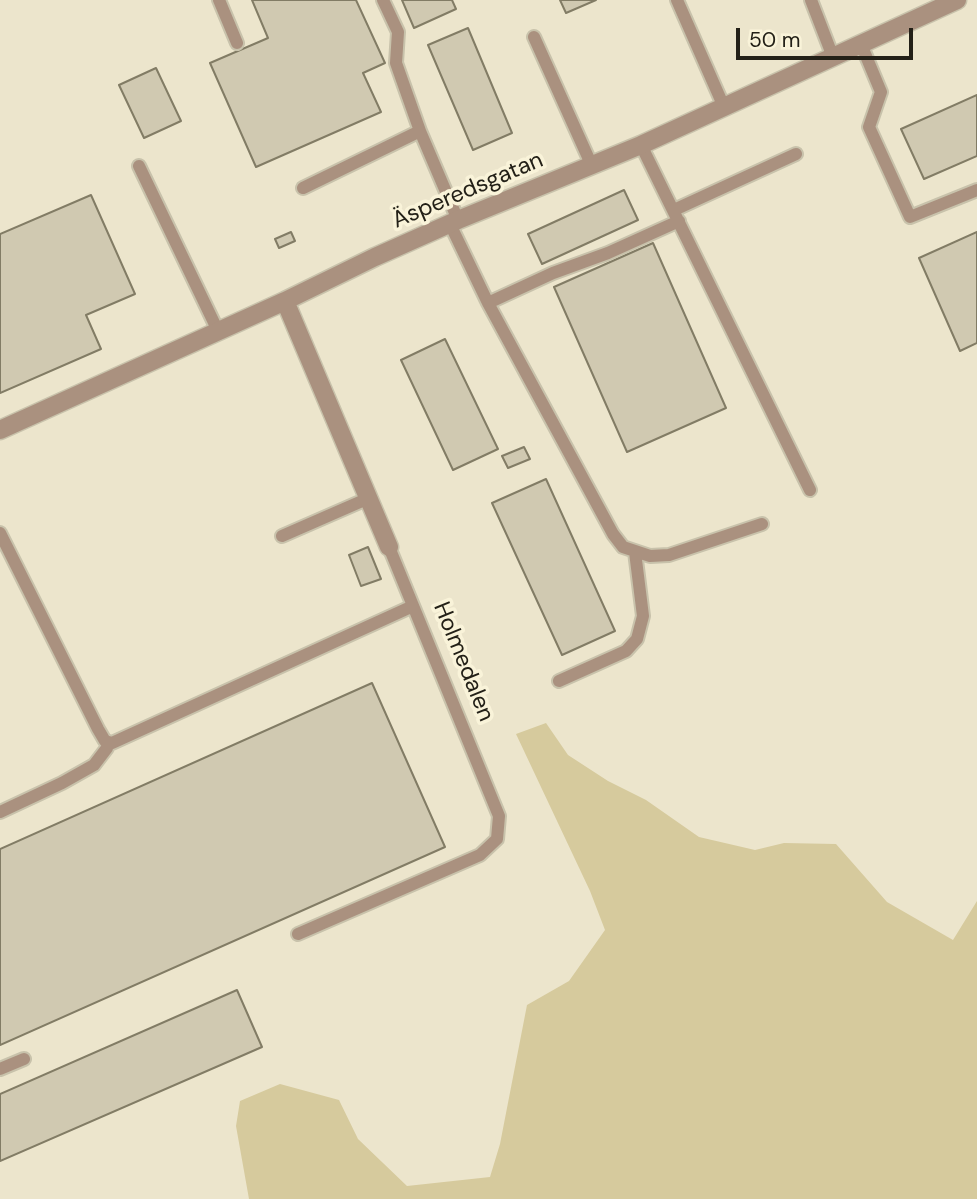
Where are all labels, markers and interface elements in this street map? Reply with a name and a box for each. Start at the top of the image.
scale bar [739,14,916,58]
text: 50 m [749,26,800,54]
street label: Äsperedsgatan [388,147,548,235]
street label: Holmedalen [427,598,499,726]

